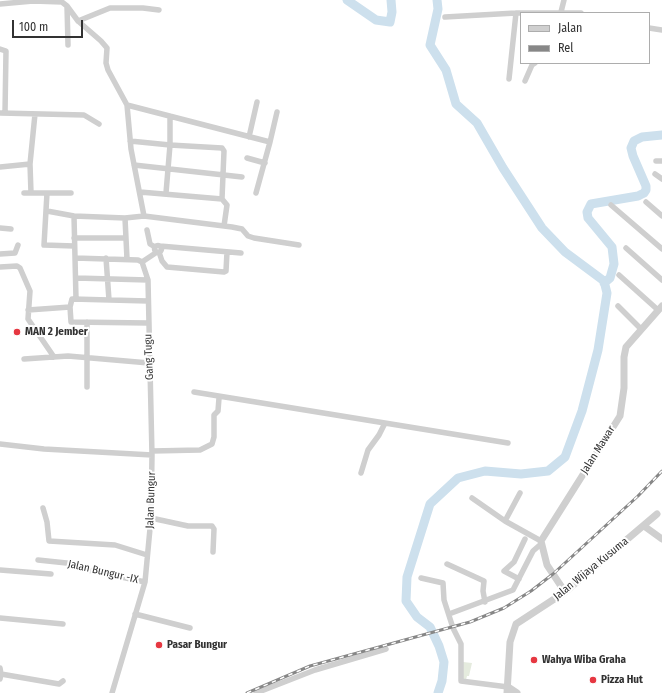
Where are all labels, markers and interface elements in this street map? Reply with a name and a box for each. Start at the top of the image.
scale bar [14,12,85,38]
legend [520,12,650,64]
text: 100 m [19,20,48,34]
text: Jalan [558,21,582,35]
text: Rel [558,41,573,55]
place label: MAN 2 Jember [25,325,88,339]
marker: MAN 2 Jember [12,327,22,337]
street label: Gang Tugu [142,334,156,380]
street label: Jalan Mawar [578,423,618,477]
street label: Jalan Bungur [143,471,159,529]
street label: Jalan Wijaya Kusuma [551,535,631,603]
street label: Jalan Bungur -IX [66,557,140,587]
place label: Pasar Bungur [167,638,227,652]
marker: Pasar Bungur [154,640,164,650]
place label: Wahya Wiba Graha [542,653,626,667]
marker: Wahya Wiba Graha [529,655,539,665]
place label: Pizza Hut [601,673,643,687]
marker: Pizza Hut [588,675,598,685]

